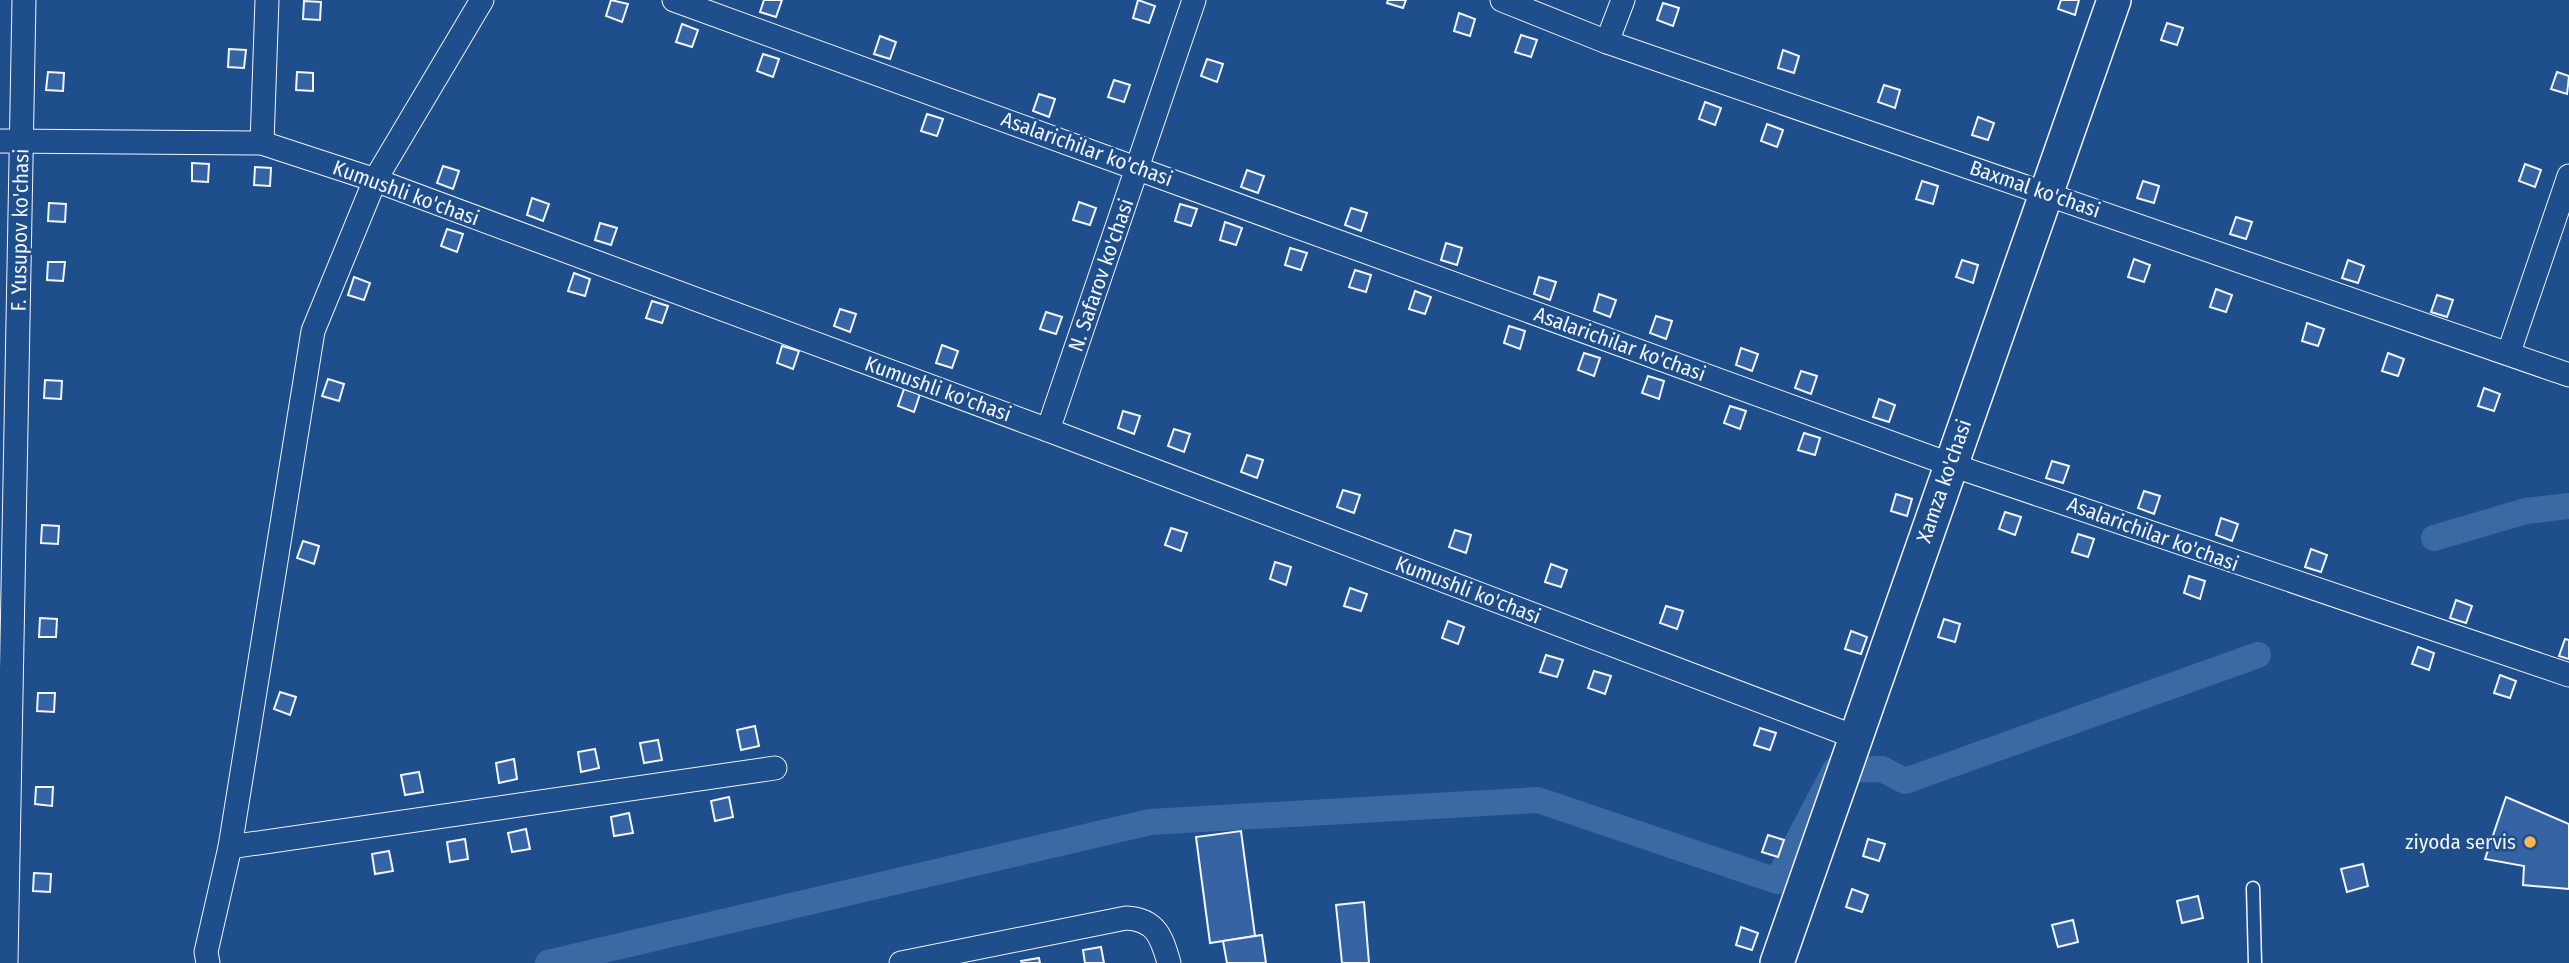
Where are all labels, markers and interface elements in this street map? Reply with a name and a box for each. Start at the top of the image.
street label: Asalarichilar ko'chasi [998,106,1176,192]
street label: F. Yusupov ko'chasi [6,148,34,312]
street label: Kumushli ko'chasi [329,154,483,232]
street label: Baxmal ko'chasi [1966,154,2104,224]
street label: N. Safarov ko'chasi [1063,195,1139,355]
street label: Asalarichilar ko'chasi [1531,301,1709,387]
street label: Kumushli ko'chasi [861,350,1015,428]
street label: Xamza ko'chasi [1911,416,1977,546]
street label: Asalarichilar ko'chasi [2064,491,2242,577]
street label: Kumushli ko'chasi [1392,550,1544,630]
place label: ziyoda servis [2405,829,2516,855]
marker: ziyoda servis [2522,834,2538,850]

